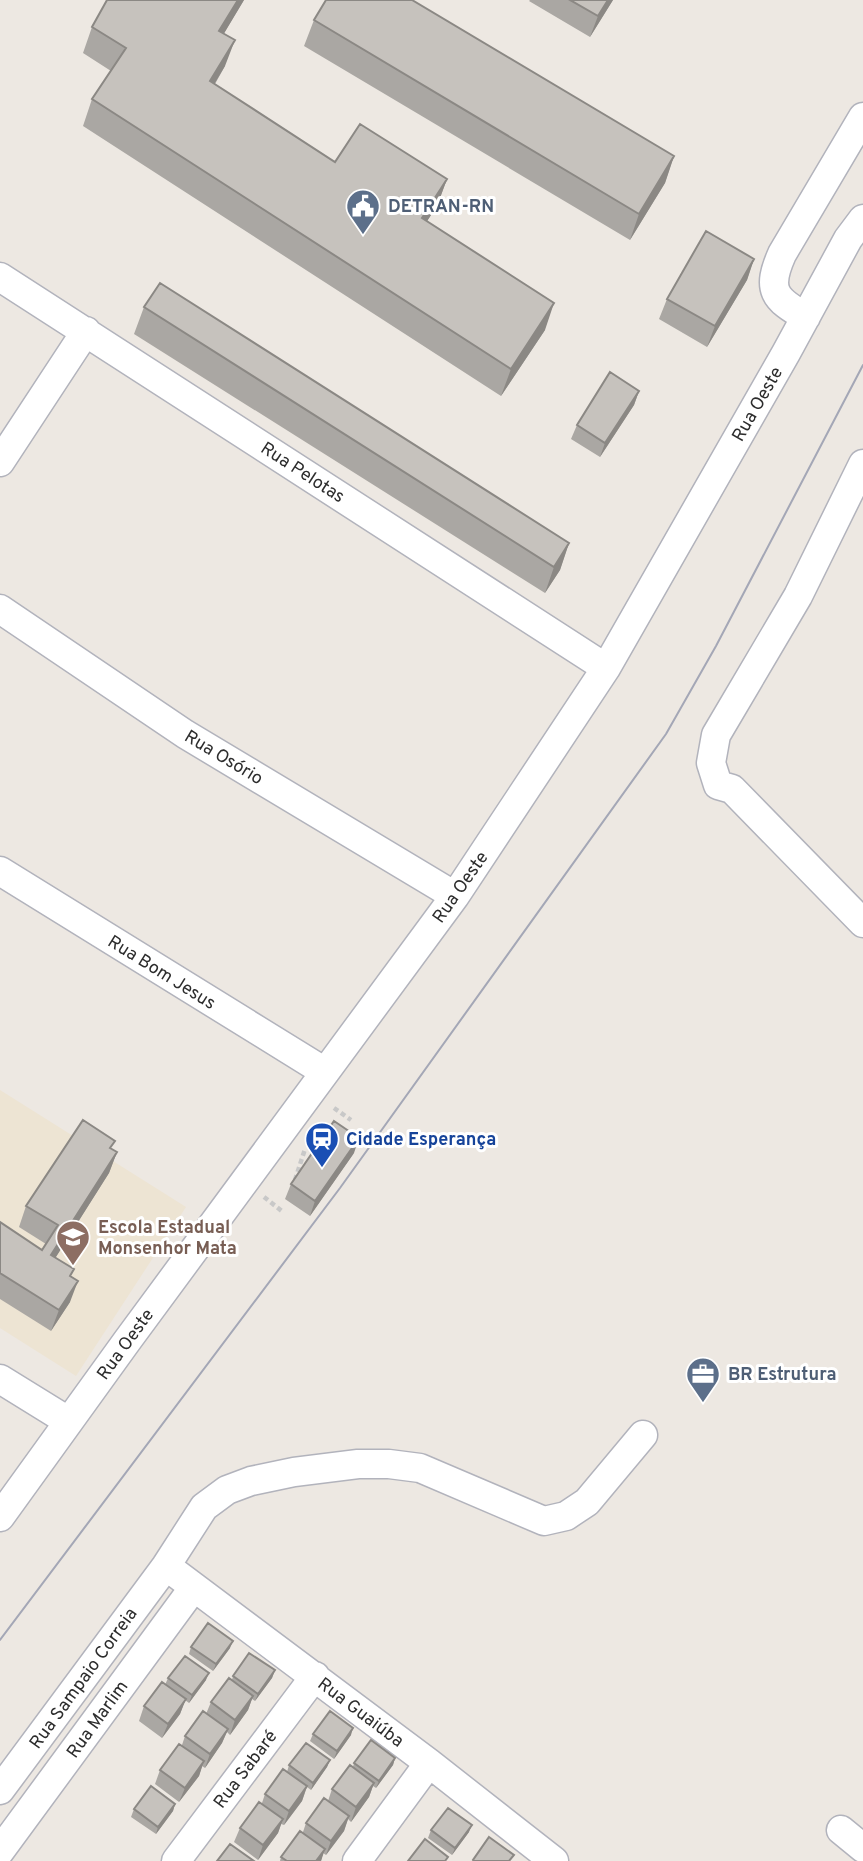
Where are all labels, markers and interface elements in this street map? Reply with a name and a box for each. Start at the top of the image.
public building icon: DETRAN-RN [344,187,382,236]
place label: DETRAN-RN [388,196,494,219]
street label: Rua Oeste [728,363,789,446]
street label: Rua Pelotas [256,438,349,509]
street label: Rua Osório [180,726,267,791]
street label: Rua Oeste [428,847,494,928]
street label: Rua Bom Jesus [103,931,220,1016]
station icon: Cidade Esperança [303,1120,341,1169]
place label: Cidade Esperança [346,1129,496,1152]
place label: Escola Estadual Monsenhor Mata [98,1217,237,1261]
school or university icon: Escola Estadual Monsenhor Mata [54,1218,92,1267]
street label: Rua Oeste [93,1305,160,1385]
office icon: BR Estrutura [684,1355,722,1404]
place label: BR Estrutura [728,1364,837,1387]
street label: Rua Sampaio Correia [25,1604,143,1754]
street label: Rua Guaiúba [312,1673,408,1753]
street label: Rua Marlim [62,1676,134,1763]
street label: Rua Sabaré [209,1726,283,1814]

